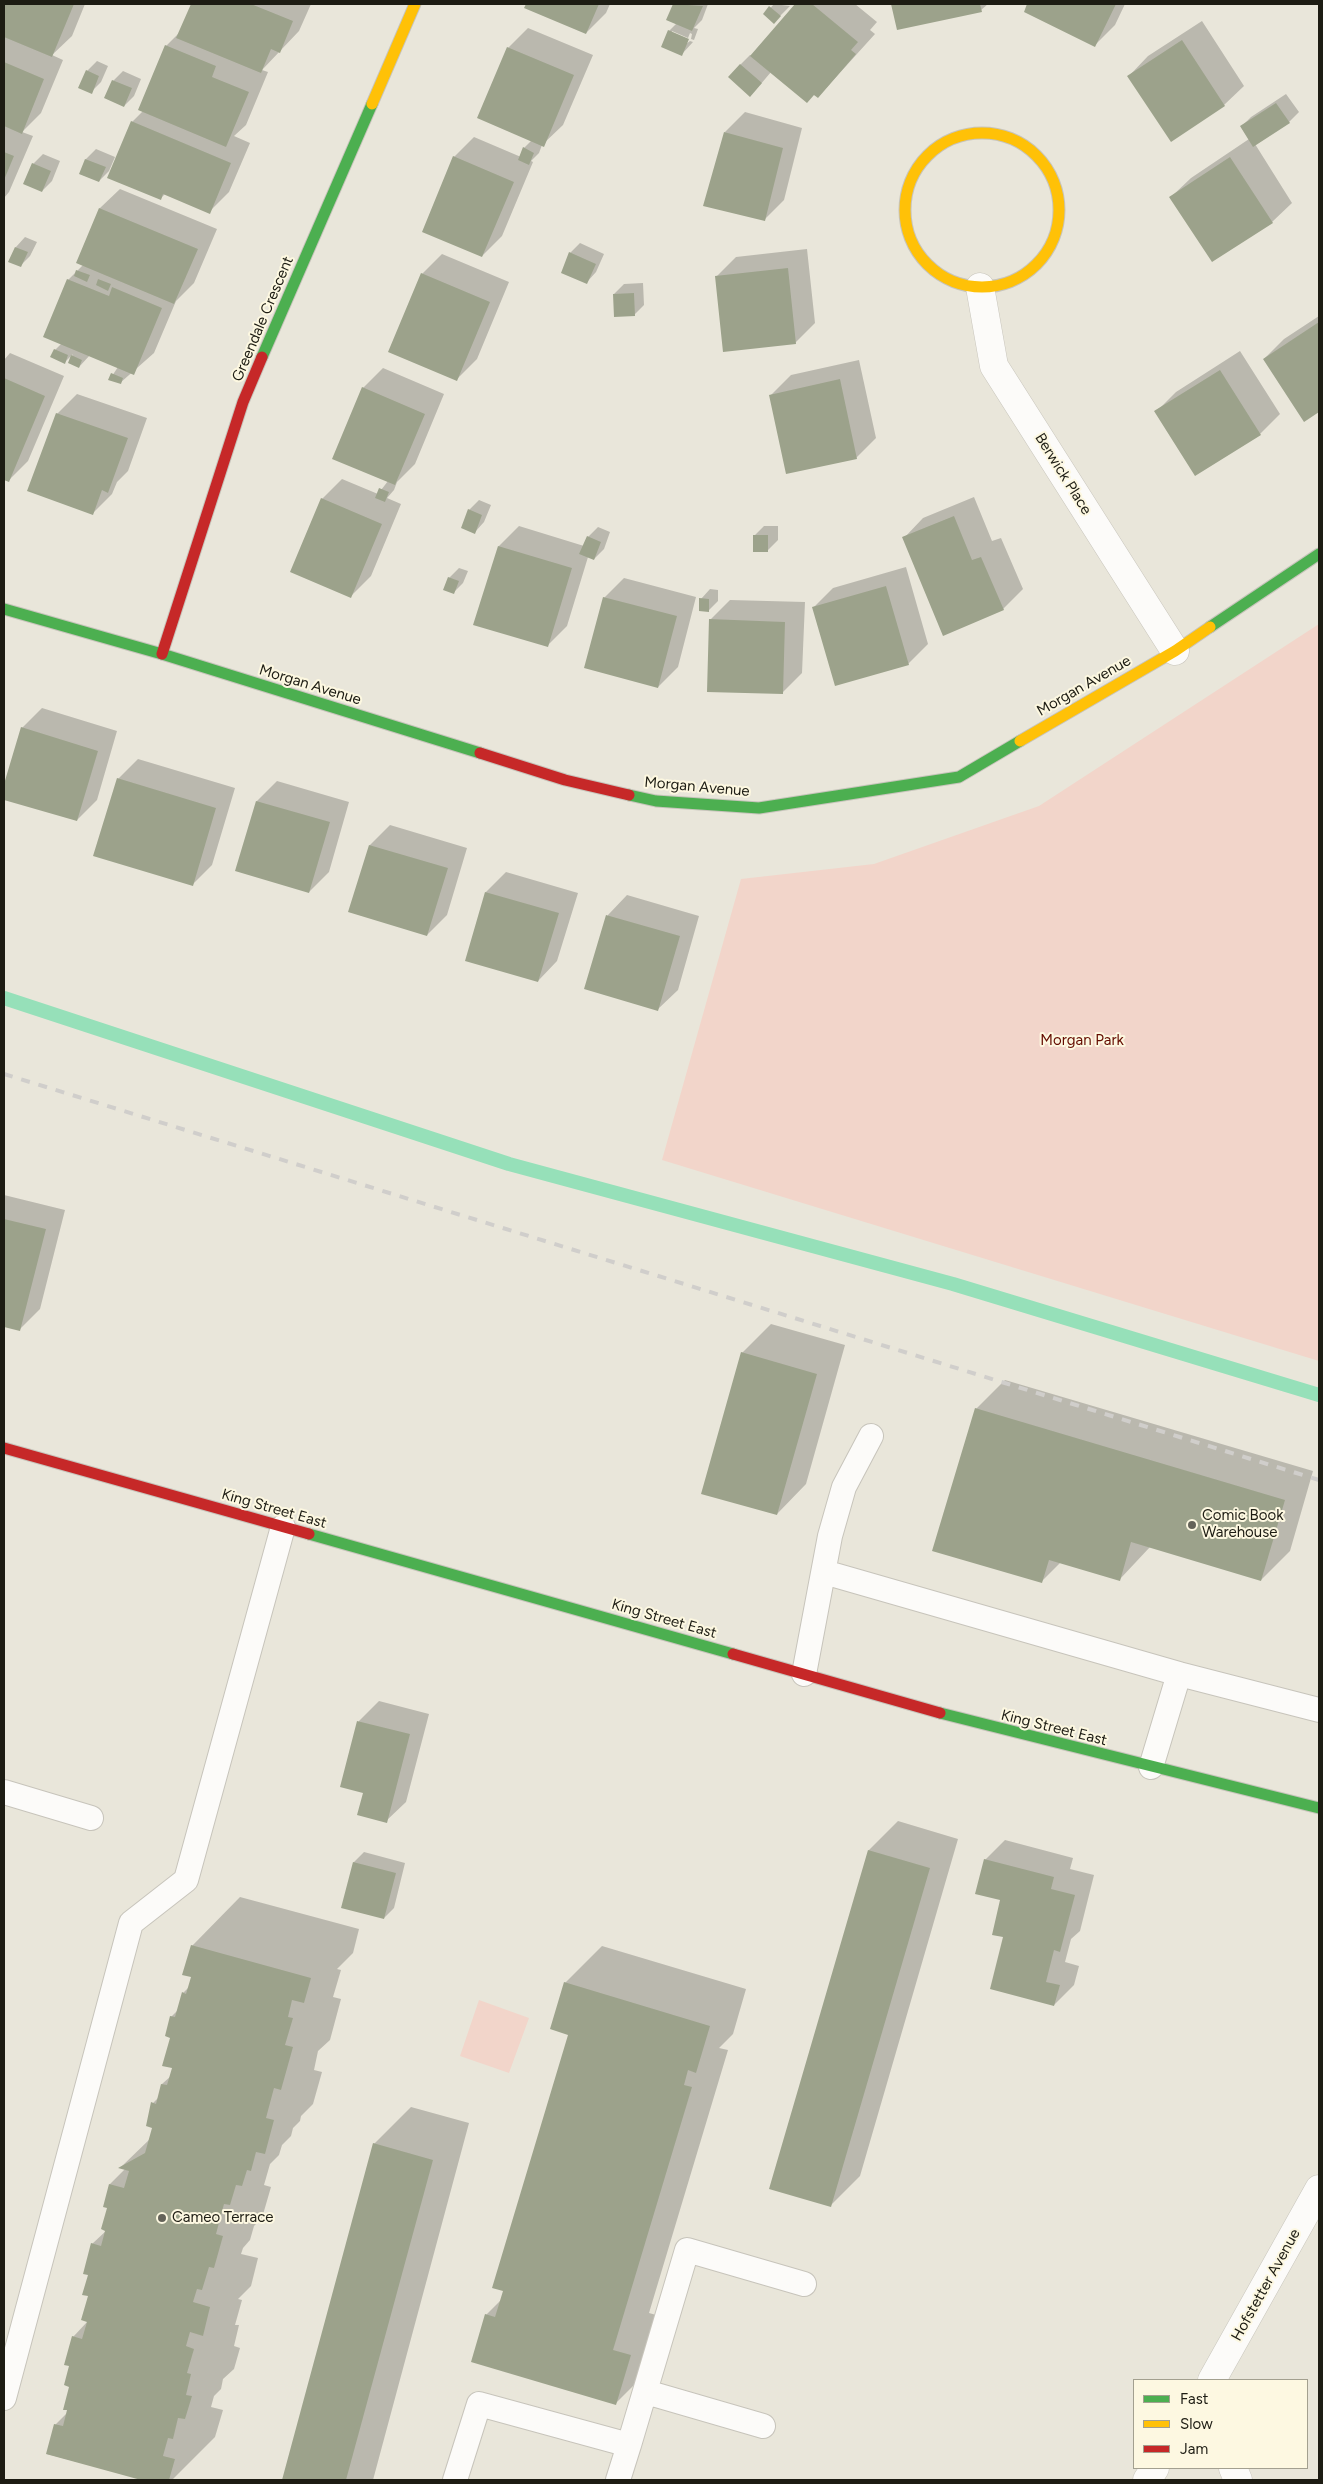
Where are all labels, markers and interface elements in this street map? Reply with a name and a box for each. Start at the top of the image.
street label: Greendale Crescent [228,254,298,384]
street label: Berwick Place [1031,430,1095,518]
street label: Morgan Avenue [1034,652,1134,720]
street label: Morgan Avenue [257,661,363,709]
street label: Morgan Avenue [644,773,750,801]
park label: Morgan Park [1040,1032,1124,1050]
street label: King Street East [219,1485,329,1533]
place label: Comic Book Warehouse [1202,1507,1283,1542]
marker: Comic Book Warehouse [1186,1519,1198,1531]
street label: King Street East [609,1595,719,1643]
street label: King Street East [999,1706,1109,1750]
place label: Cameo Terrace [172,2209,273,2227]
marker: Cameo Terrace [156,2212,168,2224]
street label: Hofstetter Avenue [1228,2226,1304,2344]
legend [1133,2379,1308,2469]
text: Fast [1180,2390,1208,2408]
text: Slow [1180,2415,1213,2433]
text: Jam [1180,2440,1208,2458]

